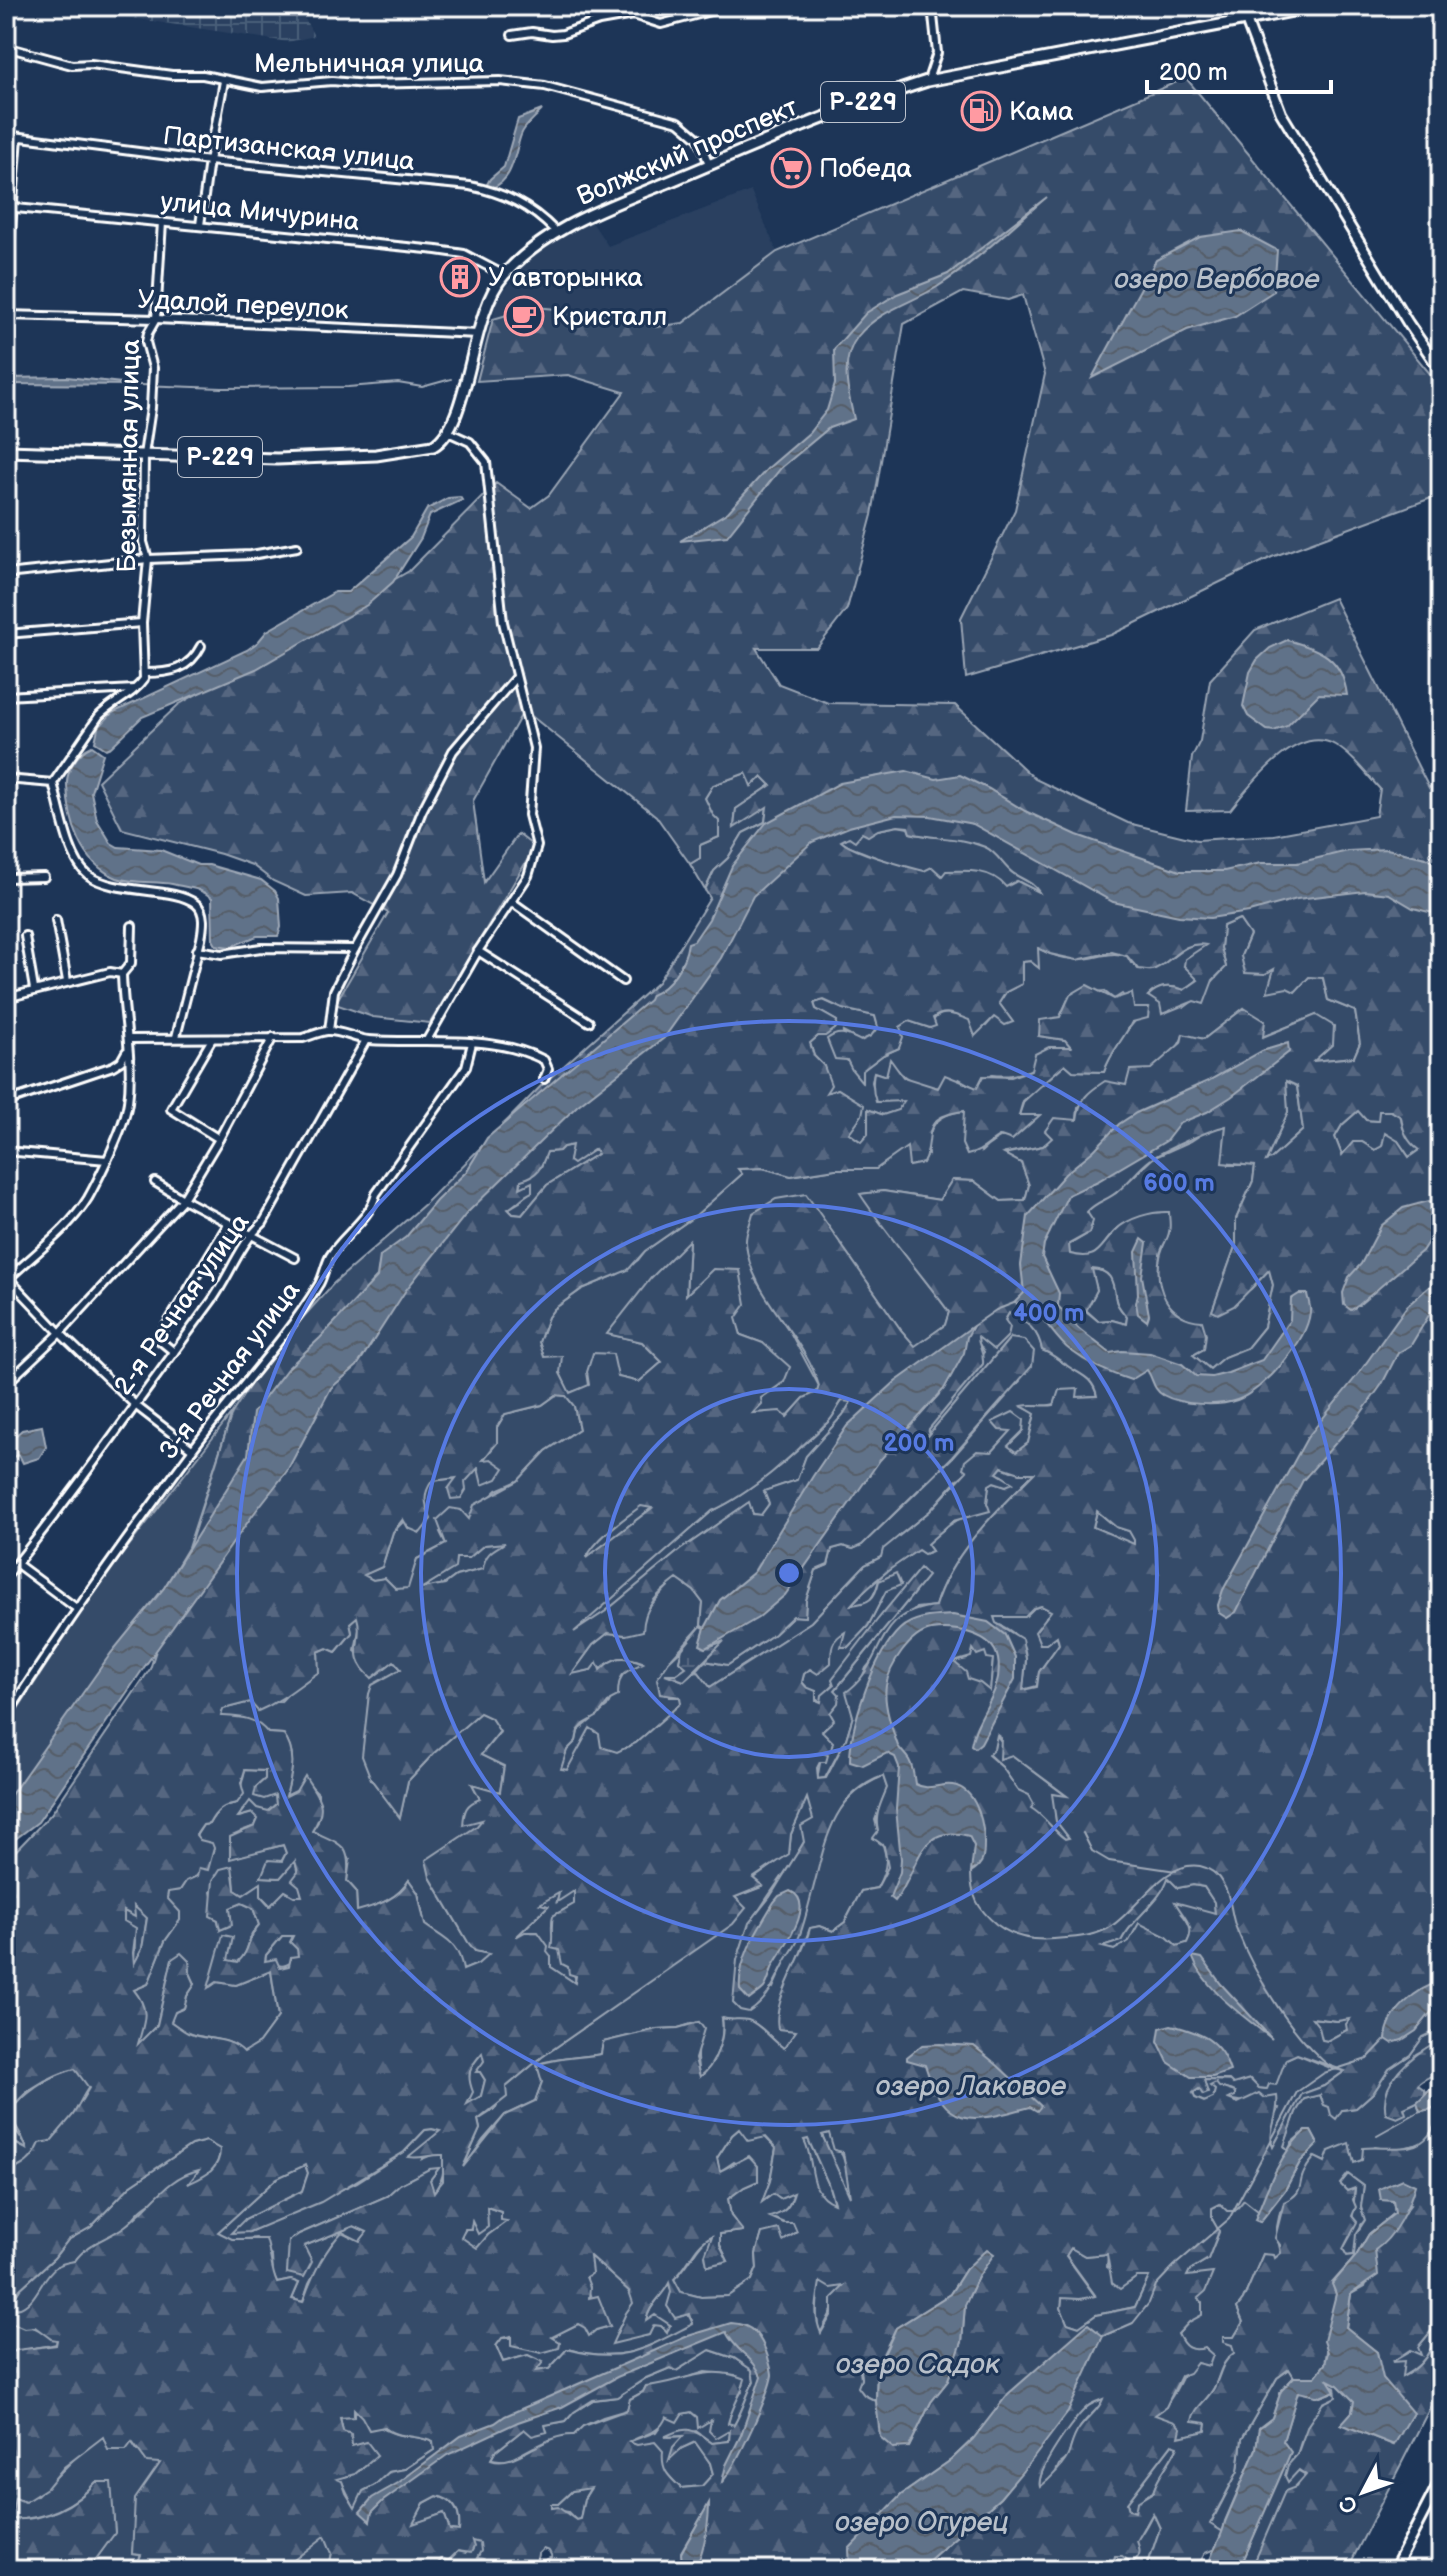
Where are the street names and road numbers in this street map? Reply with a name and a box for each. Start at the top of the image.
street label: Мельничная улица [254,49,484,80]
road number: Р-229 [821,82,905,122]
street label: Волжский проспект [573,92,803,213]
street label: Партизанская улица [161,121,416,178]
street label: улица Мичурина [159,187,361,238]
street label: Удалой переулок [137,284,349,327]
street label: Безымянная улица [112,339,147,573]
road number: Р-229 [178,437,262,477]
street label: 2-я Речная улица [108,1208,256,1401]
street label: 3-я Речная улица [153,1276,307,1466]

